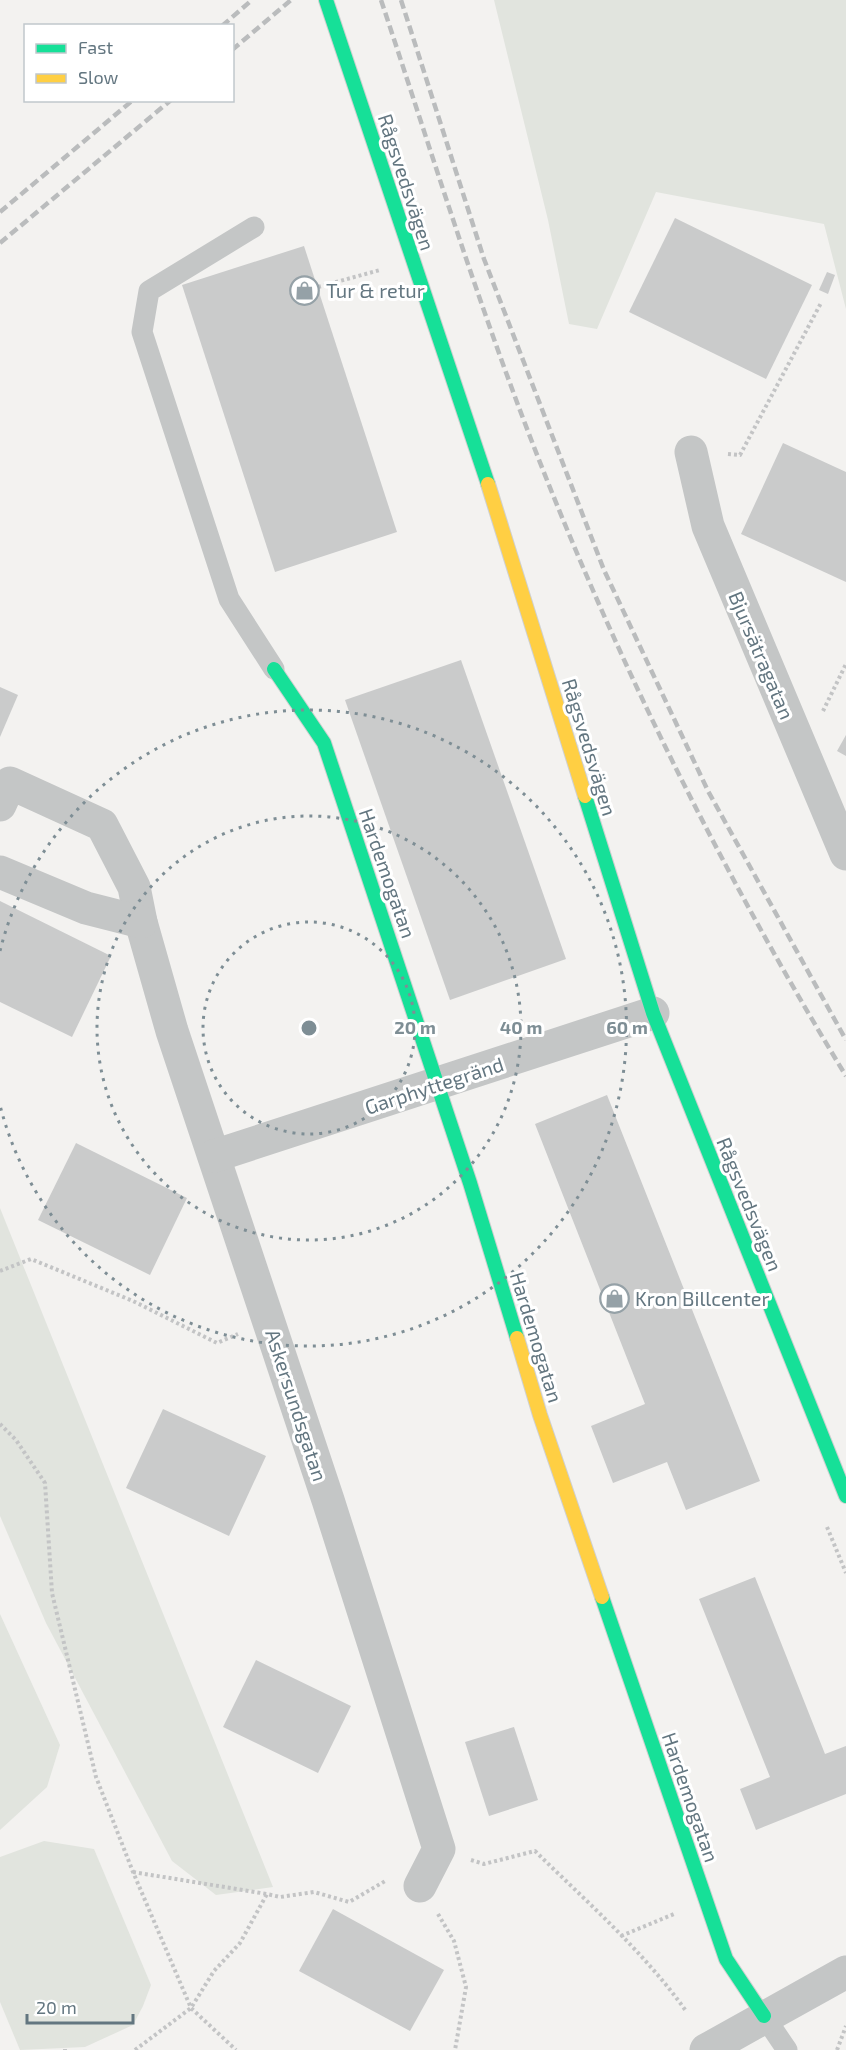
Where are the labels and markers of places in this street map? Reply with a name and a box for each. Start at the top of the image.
shop icon: Tur & retur [289,274,321,306]
place label: Tur & retur [326,278,425,302]
centre of rings [299,1018,319,1038]
shop icon: Kron Billcenter [598,1282,630,1314]
place label: Kron Billcenter [635,1286,770,1310]

